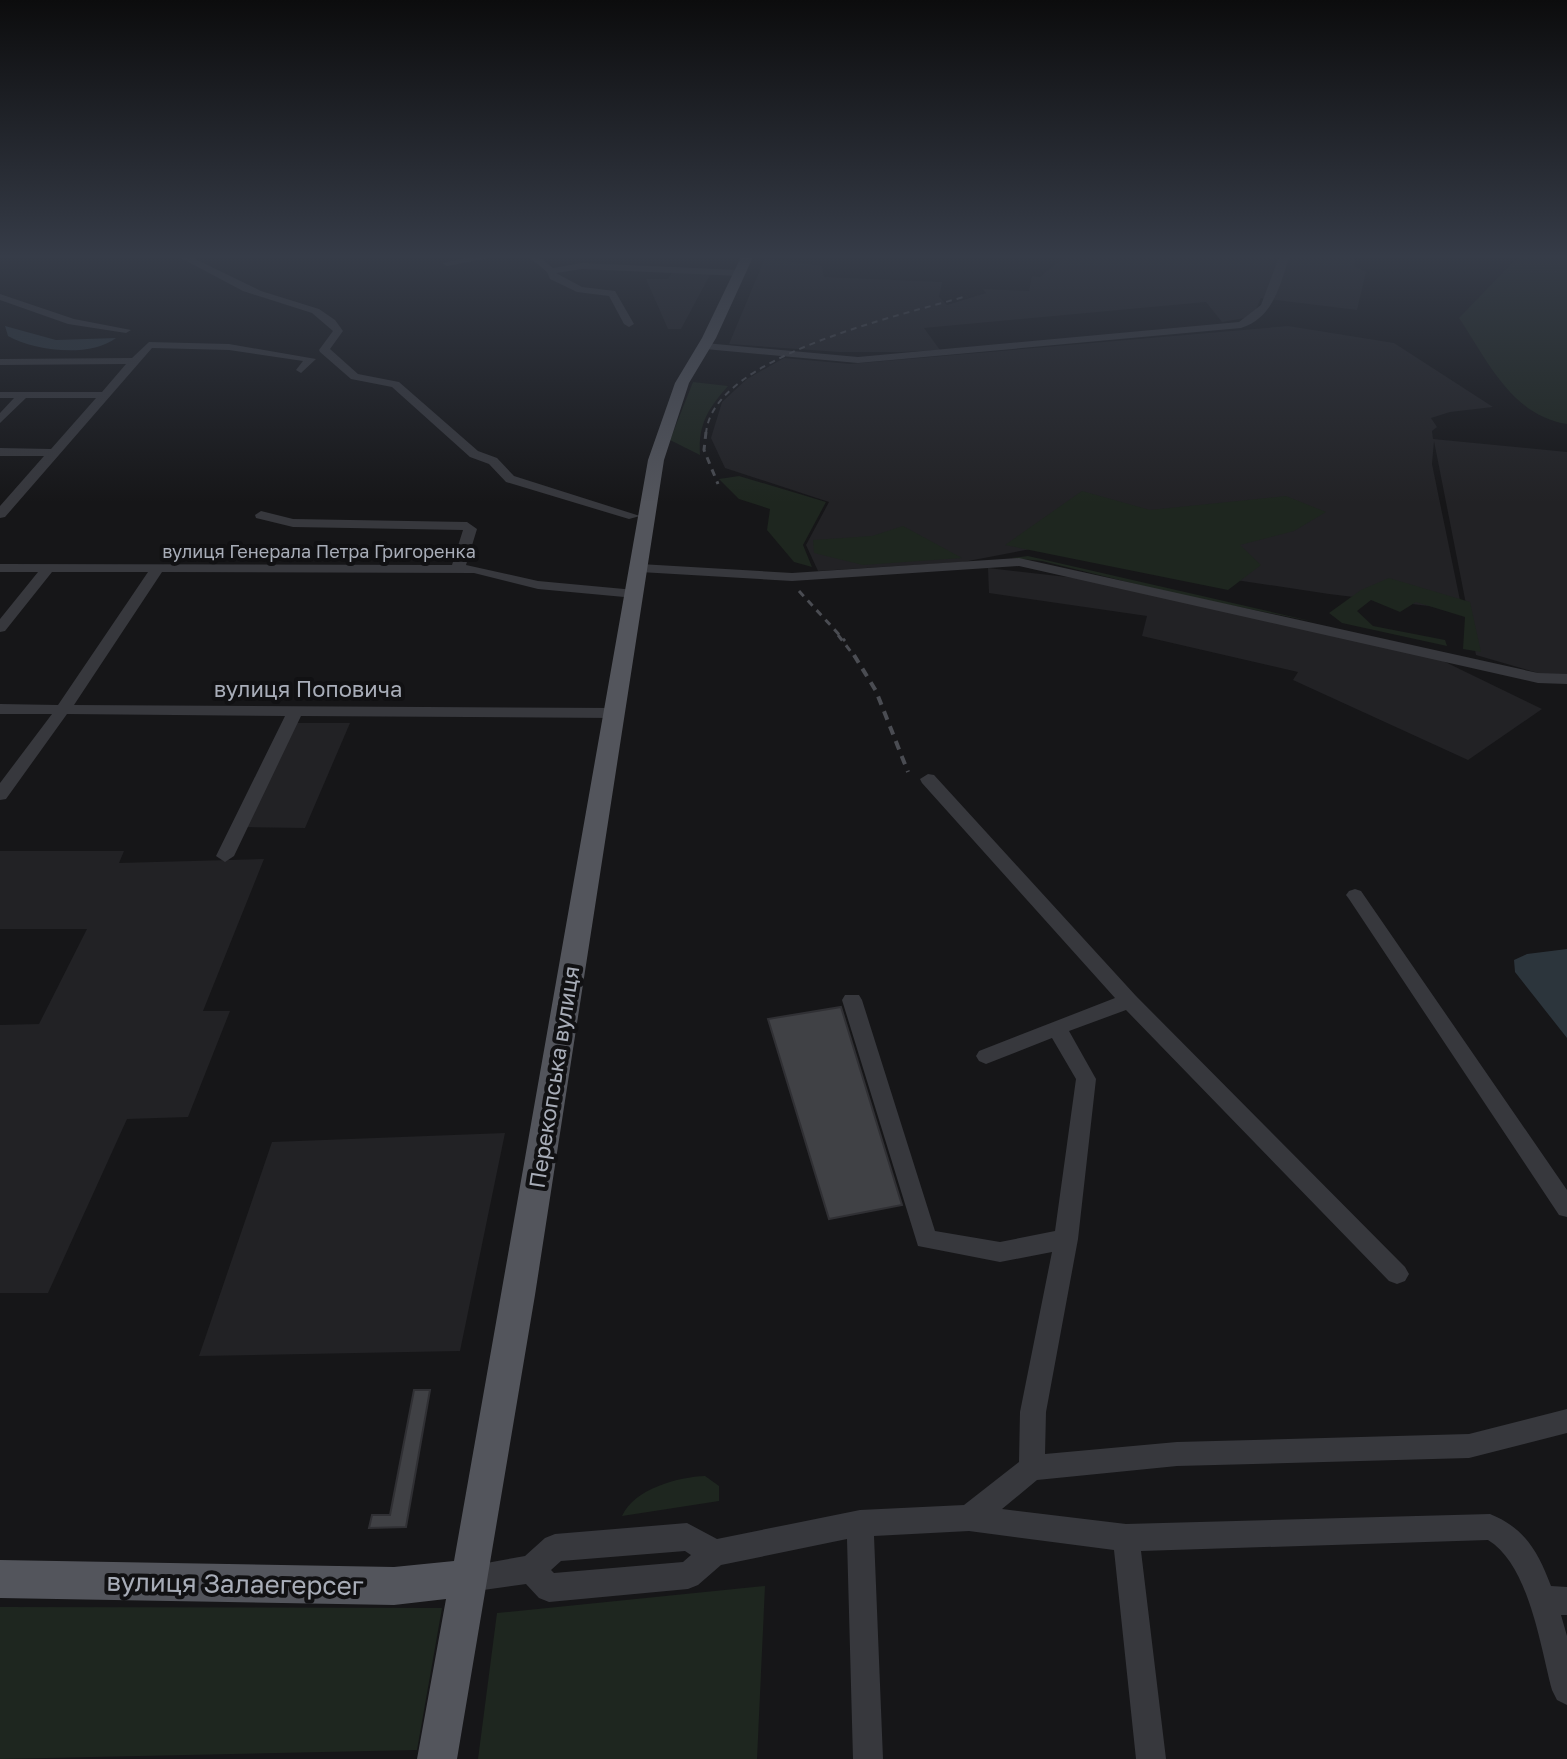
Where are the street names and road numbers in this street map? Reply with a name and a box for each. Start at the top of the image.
street label: вулиця Генерала Петра Григоренка [162,540,476,562]
street label: вулиця Поповича [214,675,402,702]
street label: Перекопська вулиця [523,964,584,1190]
street label: вулиця Залаегерсег [106,1566,364,1601]

